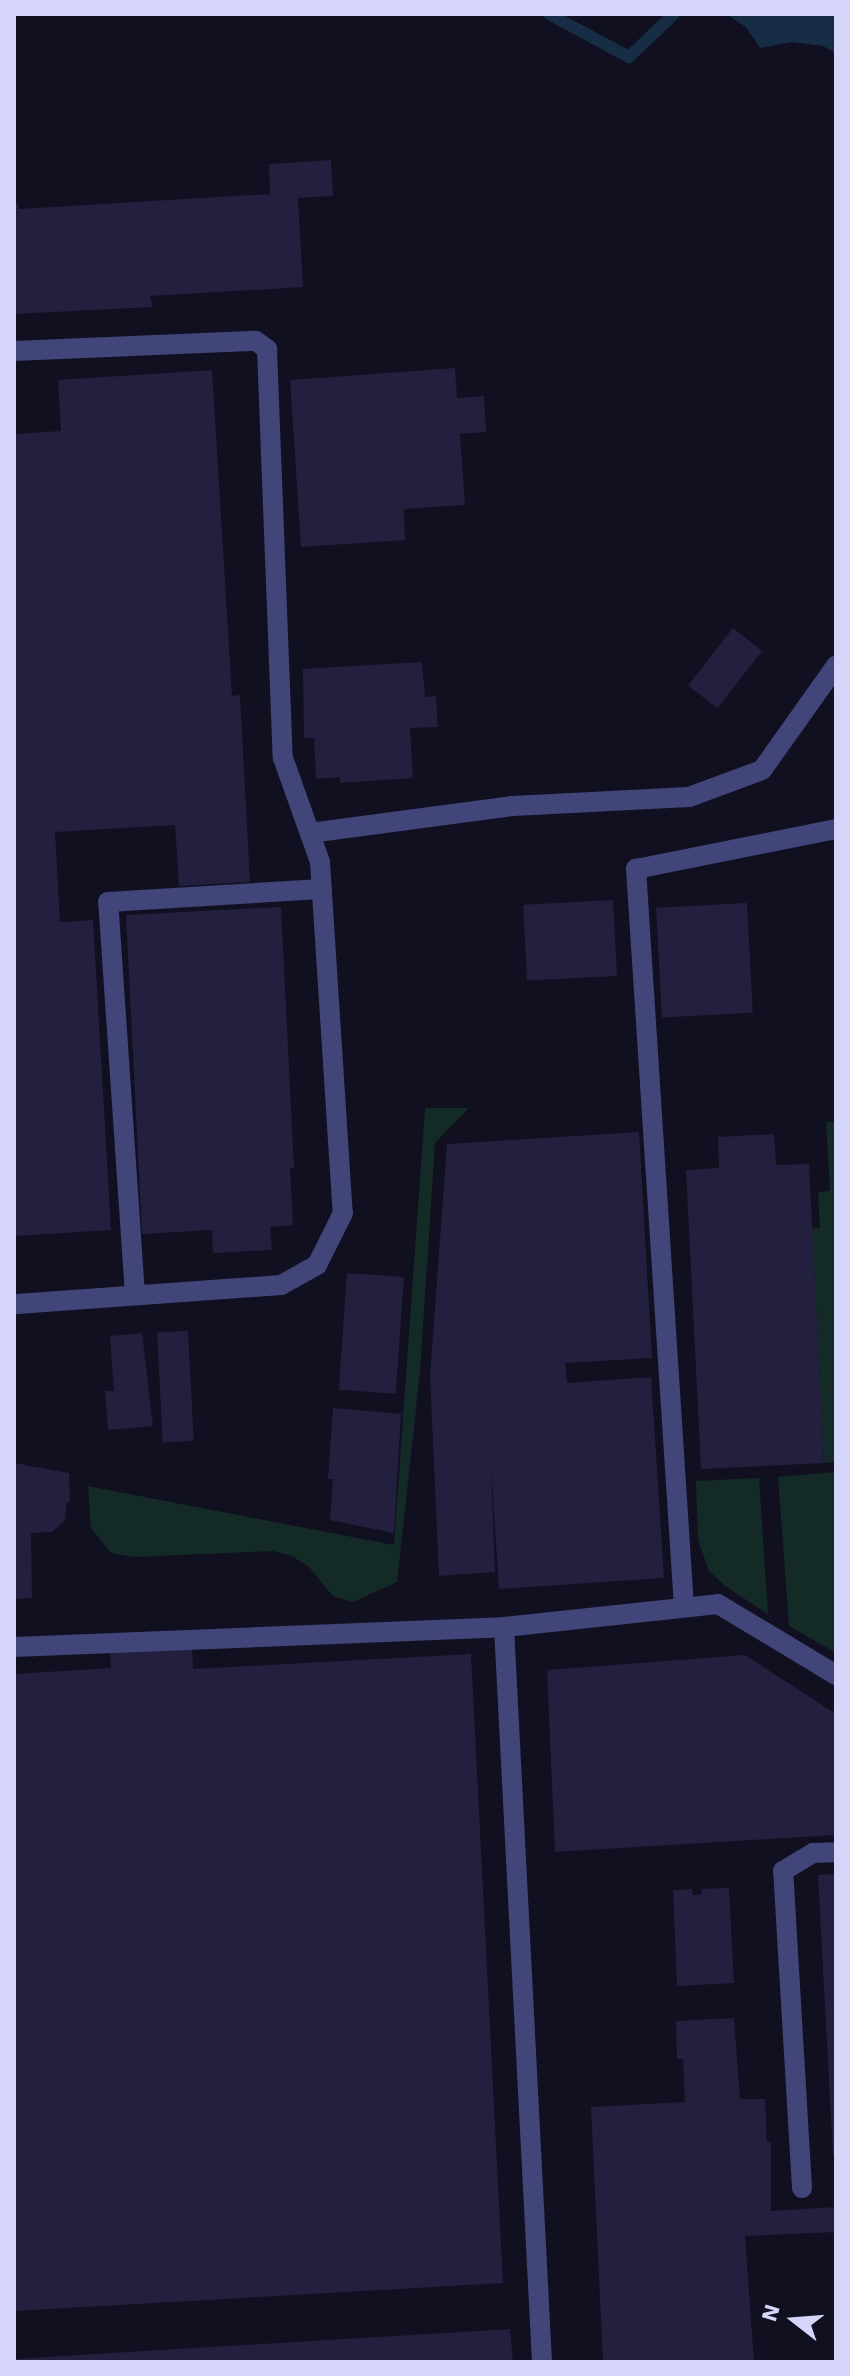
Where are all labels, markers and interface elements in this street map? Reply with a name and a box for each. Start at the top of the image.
north arrow [754,2280,834,2360]
text: N [756,2301,785,2324]

